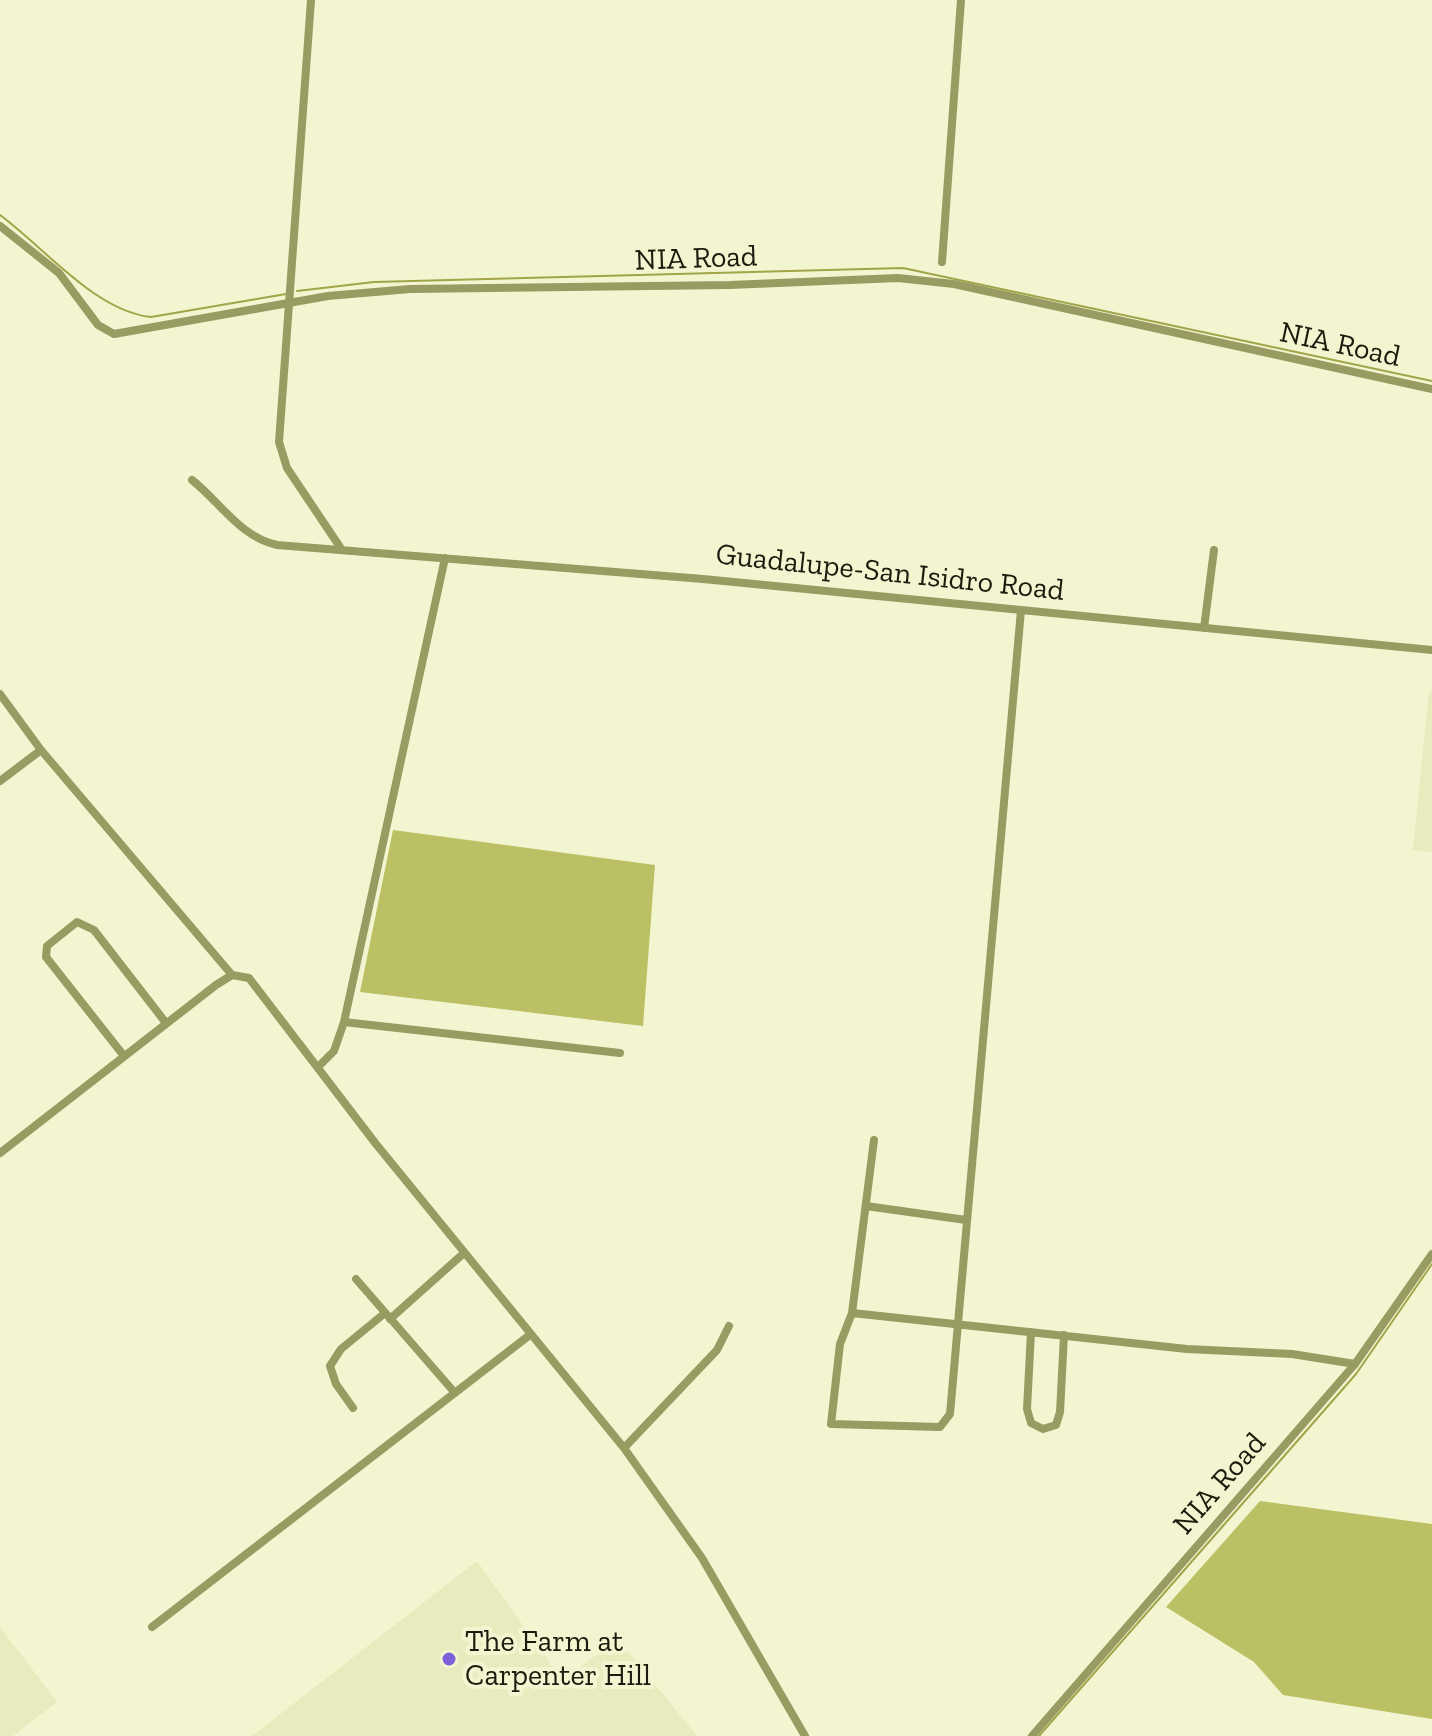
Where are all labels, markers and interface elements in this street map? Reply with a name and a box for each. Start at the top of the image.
street label: NIA Road [634,239,758,279]
street label: NIA Road [1276,315,1404,375]
street label: Guadalupe-San Isidro Road [714,537,1066,609]
street label: NIA Road [1166,1426,1274,1542]
place label: The Farm at Carpenter Hill [465,1624,651,1694]
marker: The Farm at Carpenter Hill [440,1650,458,1668]

